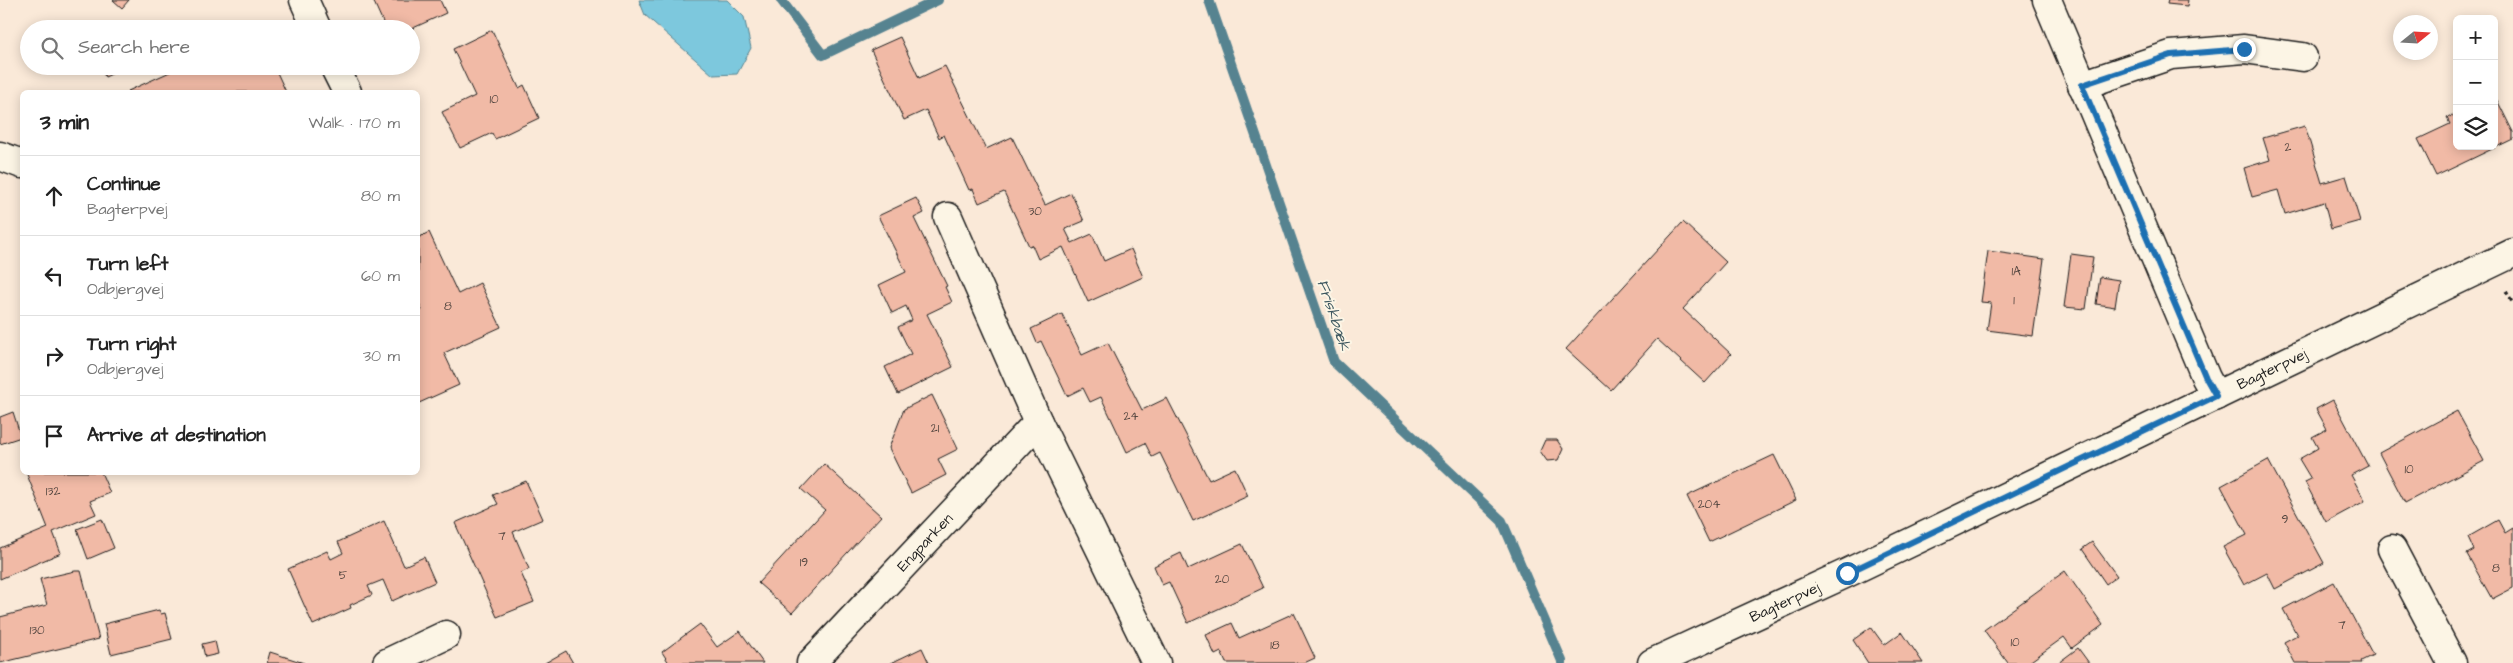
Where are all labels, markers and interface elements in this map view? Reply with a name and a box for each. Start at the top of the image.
north arrow [2393,15,2438,60]
map controls [2453,15,2498,150]
button: + [2453,15,2498,60]
search box [20,20,420,75]
icon: search [38,34,66,62]
text: Search here [78,34,190,61]
route end [2233,38,2256,61]
button: − [2453,60,2498,105]
house number: 10 [489,91,499,108]
button: layers [2453,105,2498,150]
text: 3 min [40,108,89,137]
text: Walk · 170 m [309,112,400,134]
house number: 2 [2285,139,2292,156]
text: Continue [87,171,161,198]
icon: ahead [40,182,68,210]
text: 80 m [361,185,400,207]
text: Bagterpvej [87,198,167,220]
house number: 30 [1028,203,1042,220]
text: Turn left [87,251,168,278]
icon: left [40,262,68,290]
house number: 1A [2011,263,2021,280]
text: 60 m [361,265,400,287]
water label: Friskbæk [1312,277,1357,355]
text: Odbjergvej [87,278,163,300]
house number: 1 [2013,292,2015,309]
house number: 8 [444,298,452,315]
text: Turn right [87,331,176,358]
icon: right [40,342,68,370]
street label: Bagterpvej [2233,343,2311,395]
text: 30 m [363,345,400,367]
text: Odbjergvej [87,358,163,380]
house number: 24 [1123,408,1139,425]
house number: 21 [931,420,940,437]
icon: arrive [40,422,68,450]
text: Arrive at destination [87,422,266,449]
house number: 10 [2404,461,2414,478]
house number: 132 [46,483,60,500]
house number: 204 [1698,496,1720,513]
street label: Engparken [892,508,958,576]
house number: 9 [2282,511,2289,528]
house number: 7 [498,528,506,545]
house number: 19 [800,554,808,571]
house number: 8 [2492,560,2500,577]
route start [1836,562,1859,585]
house number: 5 [339,567,348,584]
house number: 20 [1215,571,1230,588]
street label: Bagterpvej [1746,576,1824,627]
house number: 7 [2338,617,2346,634]
house number: 130 [29,622,45,639]
house number: 10 [2010,634,2020,651]
house number: 18 [1270,637,1280,654]

